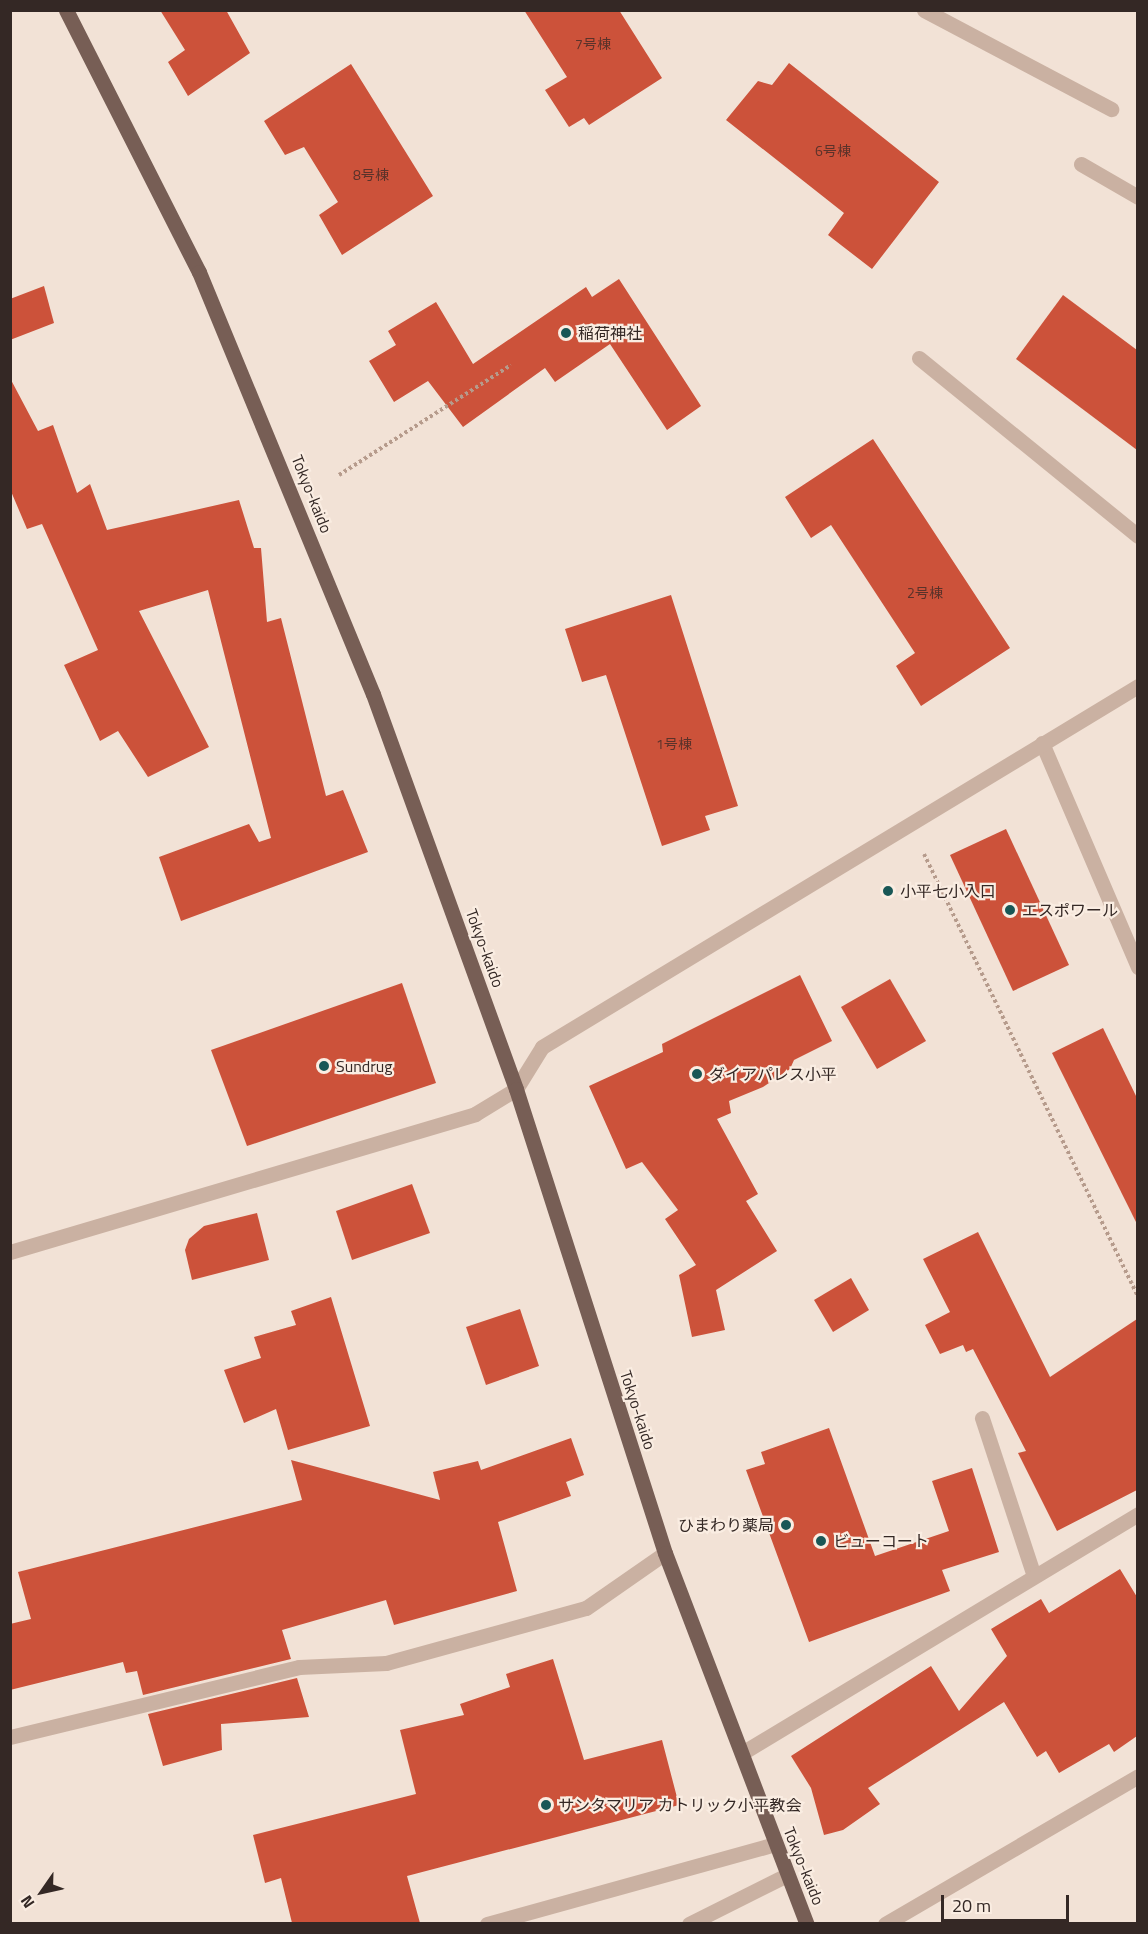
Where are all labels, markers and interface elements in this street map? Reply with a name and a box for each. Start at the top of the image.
house number: 7号棟 [575,36,611,52]
house number: 6号棟 [815,143,851,159]
house number: 8号棟 [353,167,389,183]
place label: 稲荷神社 [578,323,642,343]
marker: 稲荷神社 [559,326,573,340]
street label: Tokyo-kaido [288,452,336,536]
house number: 2号棟 [907,585,943,601]
house number: 1号棟 [656,736,692,752]
place label: 小平七小入口 [900,881,996,901]
marker: 小平七小入口 [881,884,895,898]
place label: エスポワール [1022,900,1118,920]
marker: エスポワール [1003,903,1017,917]
street label: Tokyo-kaido [462,906,508,990]
place label: Sundrug [336,1056,392,1076]
marker: Sundrug [317,1059,331,1073]
place label: ダイアパレス小平 [709,1064,837,1084]
marker: ダイアパレス小平 [690,1067,704,1081]
street label: Tokyo-kaido [616,1368,660,1452]
place label: ひまわり薬局 [678,1515,774,1535]
marker: ひまわり薬局 [779,1518,793,1532]
place label: ビューコート [833,1531,929,1551]
marker: ビューコート [814,1534,828,1548]
place label: サンタマリア カトリック小平教会 [558,1795,802,1815]
marker: サンタマリア カトリック小平教会 [539,1798,553,1812]
street label: Tokyo-kaido [780,1824,828,1908]
north arrow [12,1862,72,1922]
scale bar [944,1883,1072,1921]
text: N [14,1891,40,1913]
text: 20 m [952,1892,991,1919]

